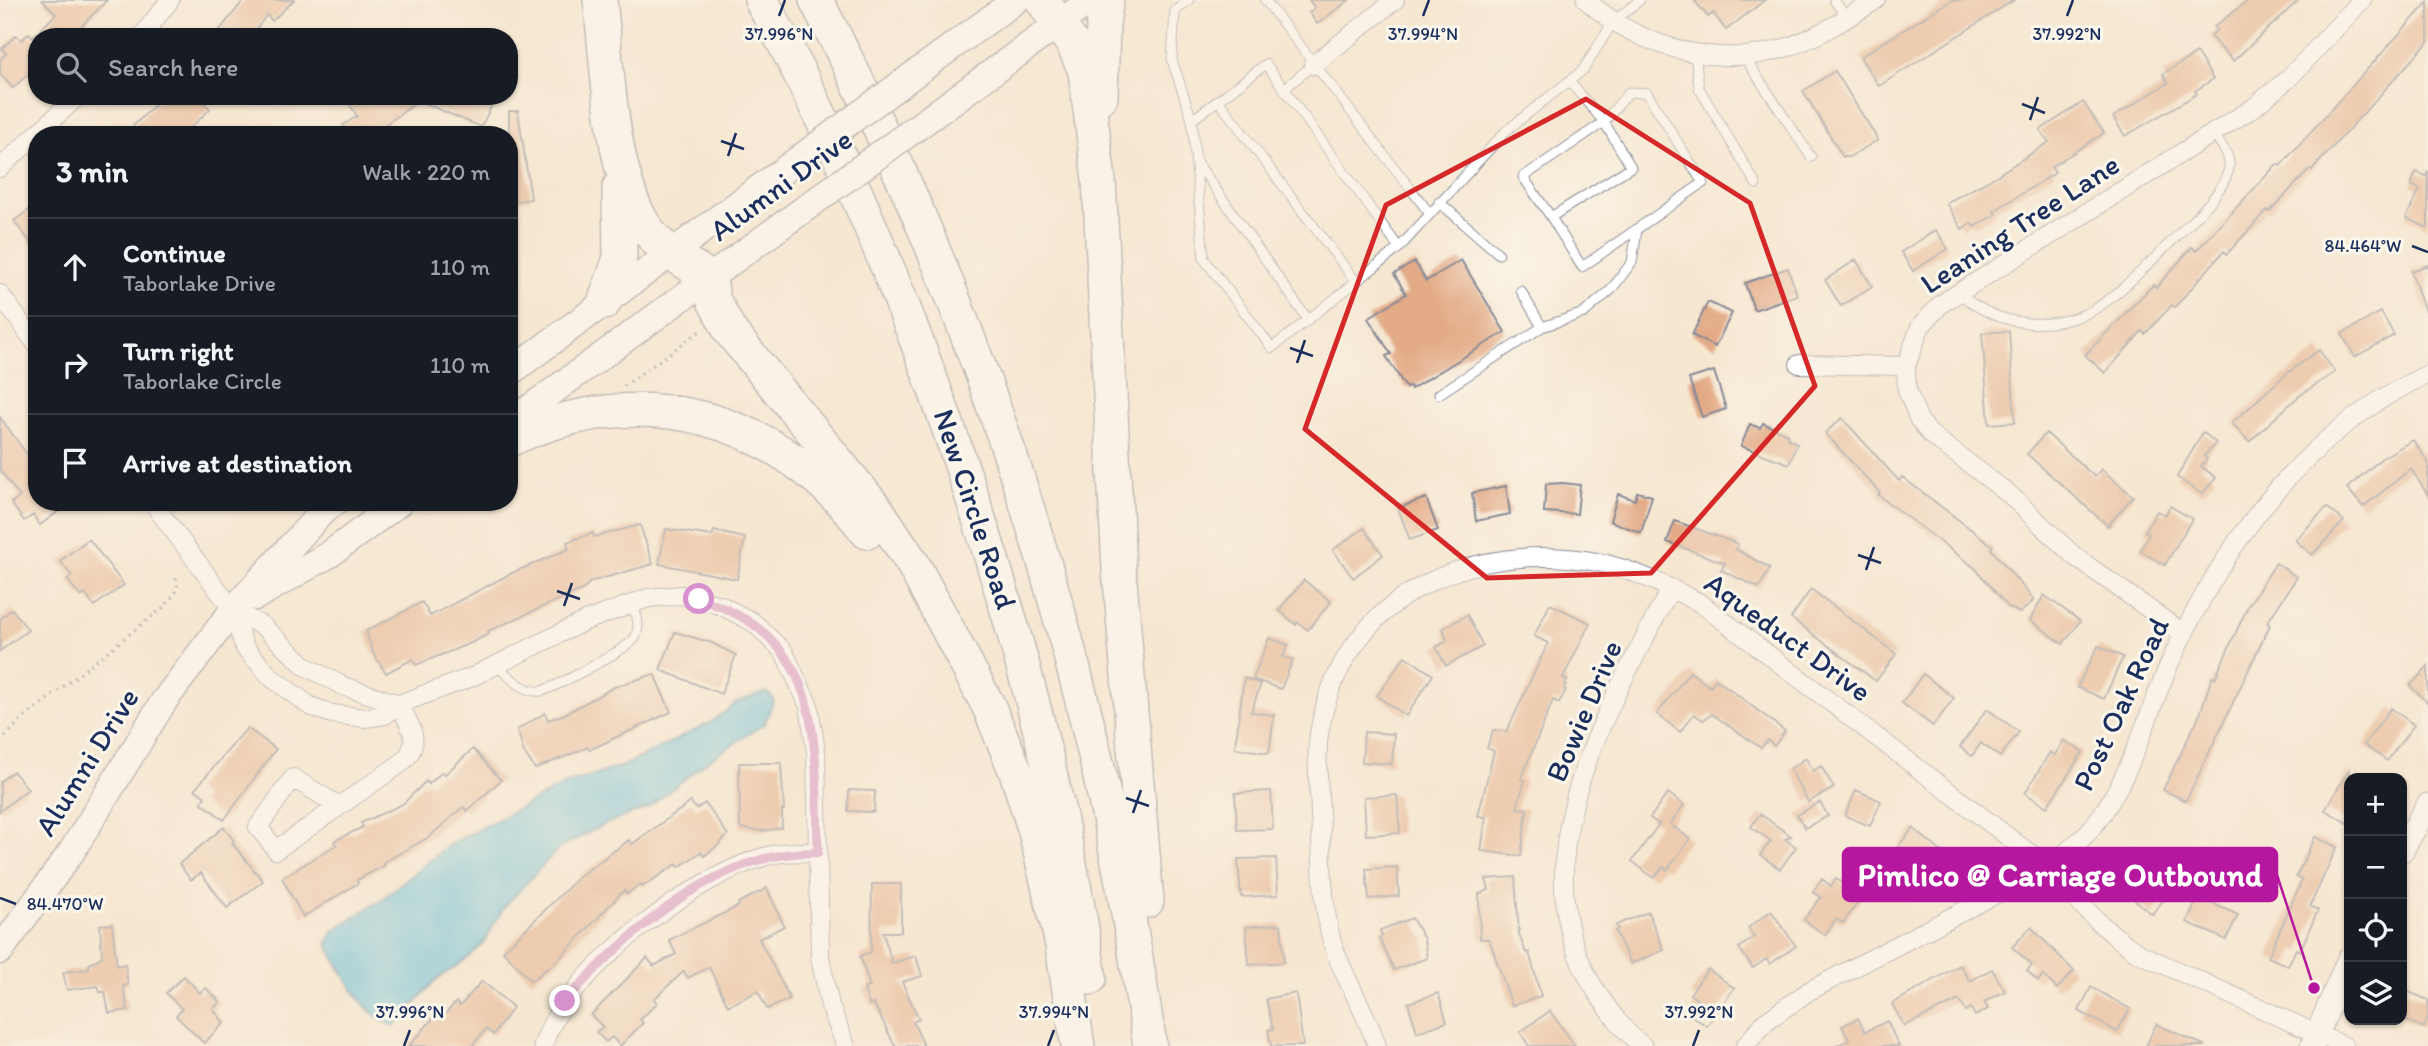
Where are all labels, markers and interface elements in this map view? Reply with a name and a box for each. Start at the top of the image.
text: 37.996°N [745,23,813,45]
text: 37.994°N [1388,23,1458,45]
text: 37.992°N [2033,23,2101,45]
search box [28,28,518,105]
icon: search [52,48,90,86]
text: Search here [108,51,238,83]
street label: Alumni Drive [702,120,859,249]
street label: Leaning Tree Lane [1913,145,2126,302]
text: 3 min [56,153,128,190]
text: Walk · 220 m [362,158,490,186]
text: 84.464°W [2325,235,2401,257]
text: Continue [123,237,226,269]
icon: ahead [56,248,94,286]
text: 110 m [430,253,490,281]
text: Taborlake Drive [123,269,276,297]
text: Turn right [123,335,234,367]
icon: right [56,346,94,384]
text: 110 m [430,351,490,379]
text: Taborlake Circle [123,367,282,395]
street label: New Circle Road [926,404,1025,613]
icon: arrive [56,444,94,482]
text: Arrive at destination [123,447,352,479]
street label: Aqueduct Drive [1698,564,1879,710]
route start [683,583,714,614]
street label: Post Oak Road [2064,611,2177,796]
street label: Bowie Drive [1537,634,1630,787]
street label: Alumni Drive [27,681,147,843]
map controls [2344,773,2407,1025]
button: + [2344,773,2407,836]
button: − [2344,836,2407,899]
callout: Pimlico @ Carriage Outbound [1843,848,2277,901]
text: Pimlico @ Carriage Outbound [1857,856,2263,894]
text: 84.470°W [27,893,103,915]
button: locate [2344,899,2407,962]
button: layers [2344,962,2407,1025]
route end [549,985,580,1016]
text: 37.996°N [376,1001,444,1023]
text: 37.994°N [1019,1001,1089,1023]
text: 37.992°N [1665,1001,1733,1023]

